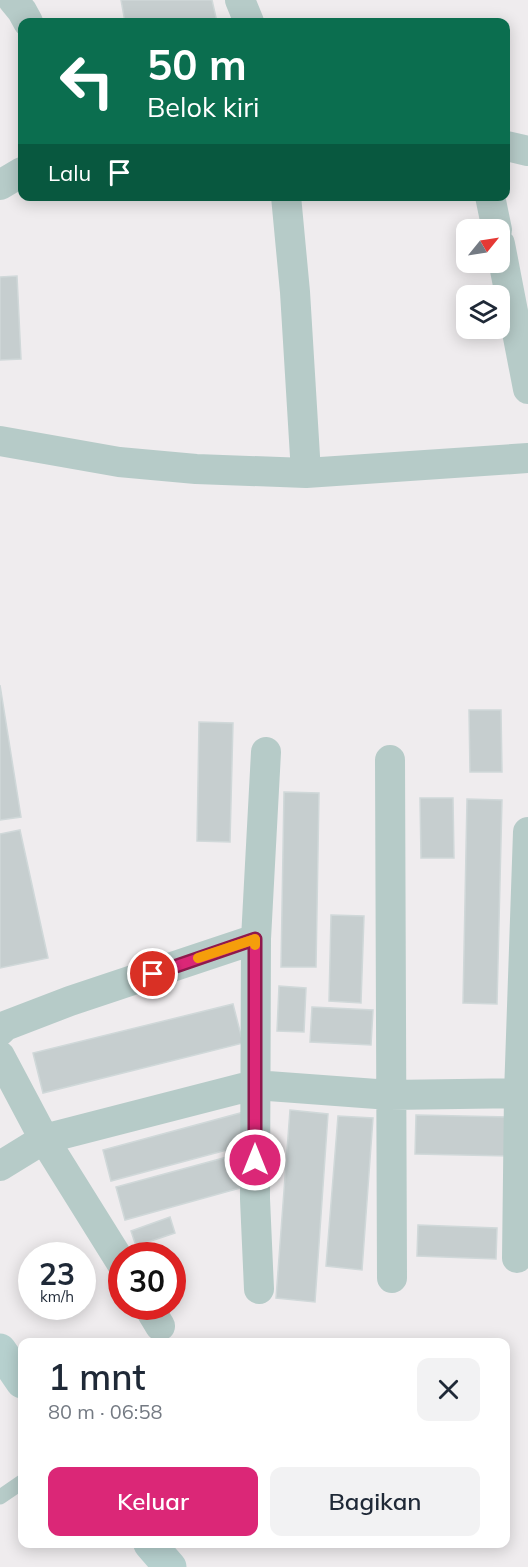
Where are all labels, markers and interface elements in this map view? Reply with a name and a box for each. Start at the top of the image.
text: 50 m [147,38,247,91]
icon: left [48,42,126,120]
text: Belok kiri [147,90,259,124]
icon: arrive [103,156,136,189]
text: Lalu [48,159,91,187]
north arrow [456,219,510,273]
map controls [456,219,510,339]
button: layers [456,285,510,339]
pin [127,948,178,999]
icon: arrive [136,957,169,990]
position arrow [223,1128,287,1192]
speed limit sign: 30 [108,1242,186,1320]
text: 23 [39,1255,75,1293]
text: km/h [40,1287,74,1306]
text: 1 mnt [48,1354,146,1399]
button: close [417,1358,480,1421]
text: 80 m · 06:58 [48,1399,162,1424]
button: Keluar [48,1467,258,1536]
button: Bagikan [270,1467,480,1536]

